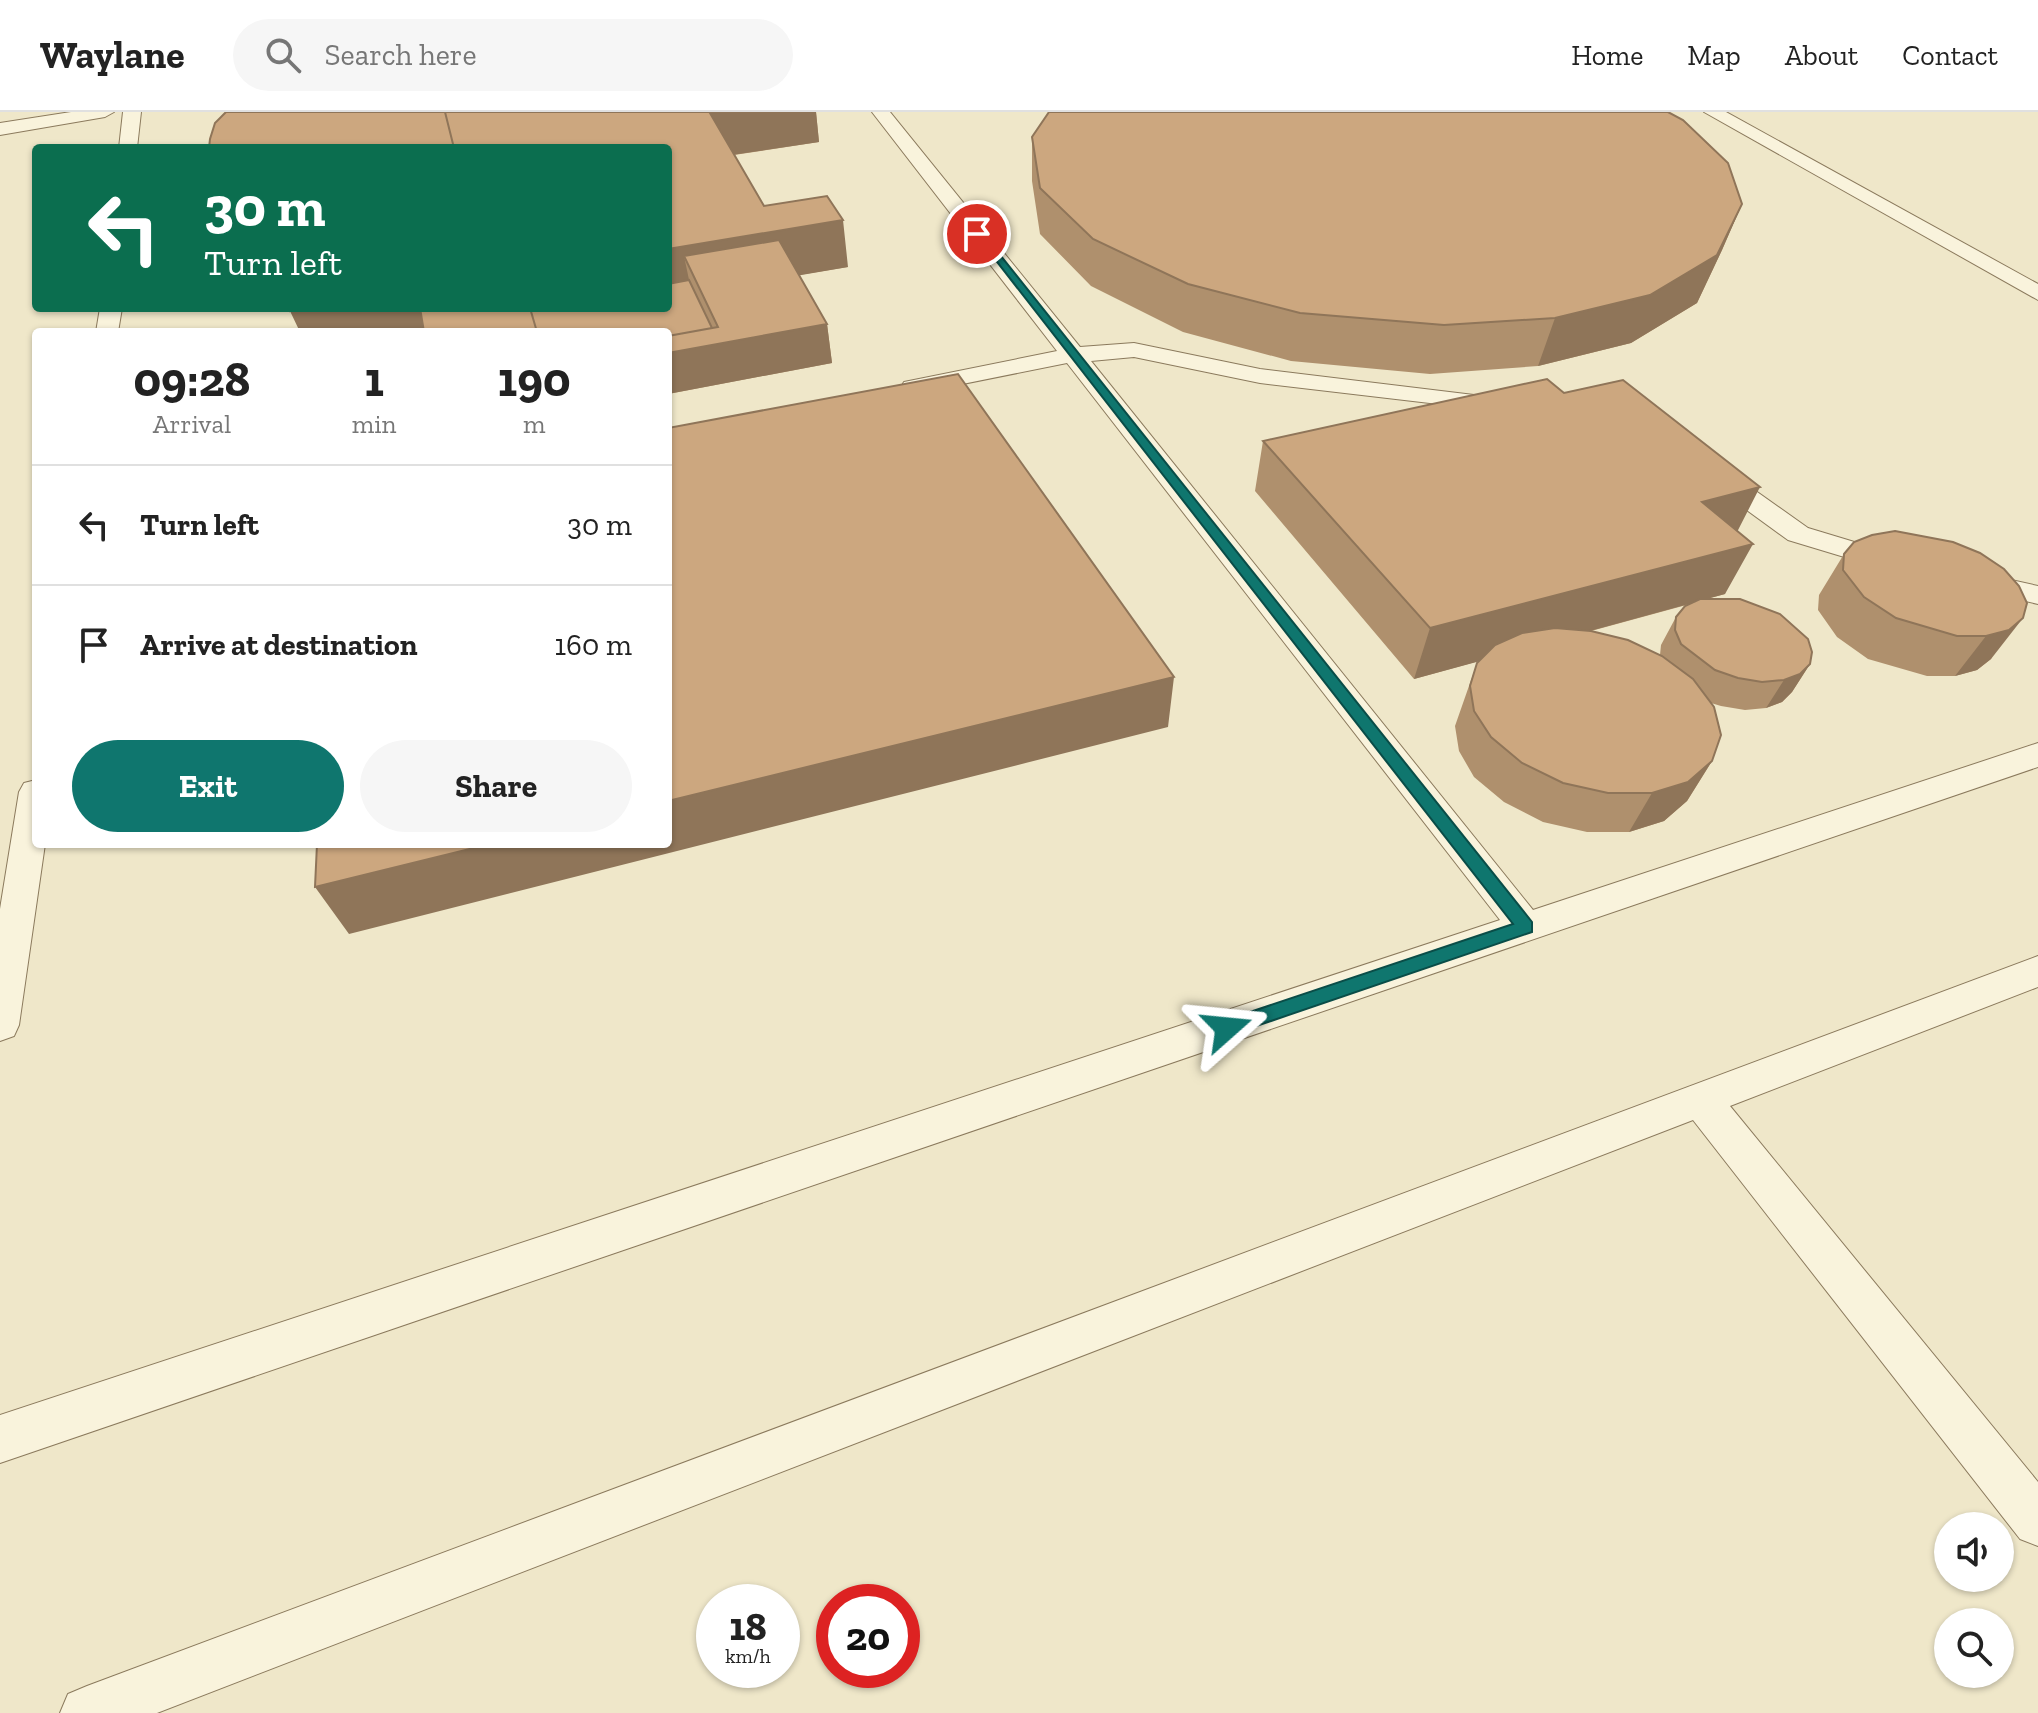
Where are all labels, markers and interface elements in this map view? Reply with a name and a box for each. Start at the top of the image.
search box [233,19,793,91]
text: Waylane [40,32,185,78]
icon: search [261,33,305,77]
text: Search here [325,37,477,73]
text: Home [1571,39,1643,72]
text: Map [1687,39,1741,72]
text: About [1785,39,1858,72]
text: Contact [1902,39,1998,72]
text: 30 m [204,173,326,240]
icon: left [72,176,176,280]
pin [943,200,1011,268]
icon: arrive [955,212,999,256]
text: Turn left [204,241,342,284]
text: 09:28 [133,351,250,408]
text: 1 [364,351,384,408]
text: 190 [498,351,571,408]
text: Arrival [153,408,231,440]
text: min [352,408,396,440]
text: m [523,408,545,440]
icon: left [72,503,116,547]
text: Turn left [140,507,259,543]
text: 30 m [567,507,632,543]
icon: arrive [72,623,116,667]
text: Arrive at destination [140,627,417,663]
text: 160 m [555,627,632,663]
button: Exit [72,740,344,832]
button: Share [360,740,632,832]
position arrow [1185,986,1269,1070]
map controls [1934,1512,2014,1688]
button: sound [1934,1512,2014,1592]
speed limit sign: 20 [816,1584,920,1688]
text: 18 [729,1602,767,1650]
button: search [1934,1608,2014,1688]
text: km/h [725,1644,771,1668]

